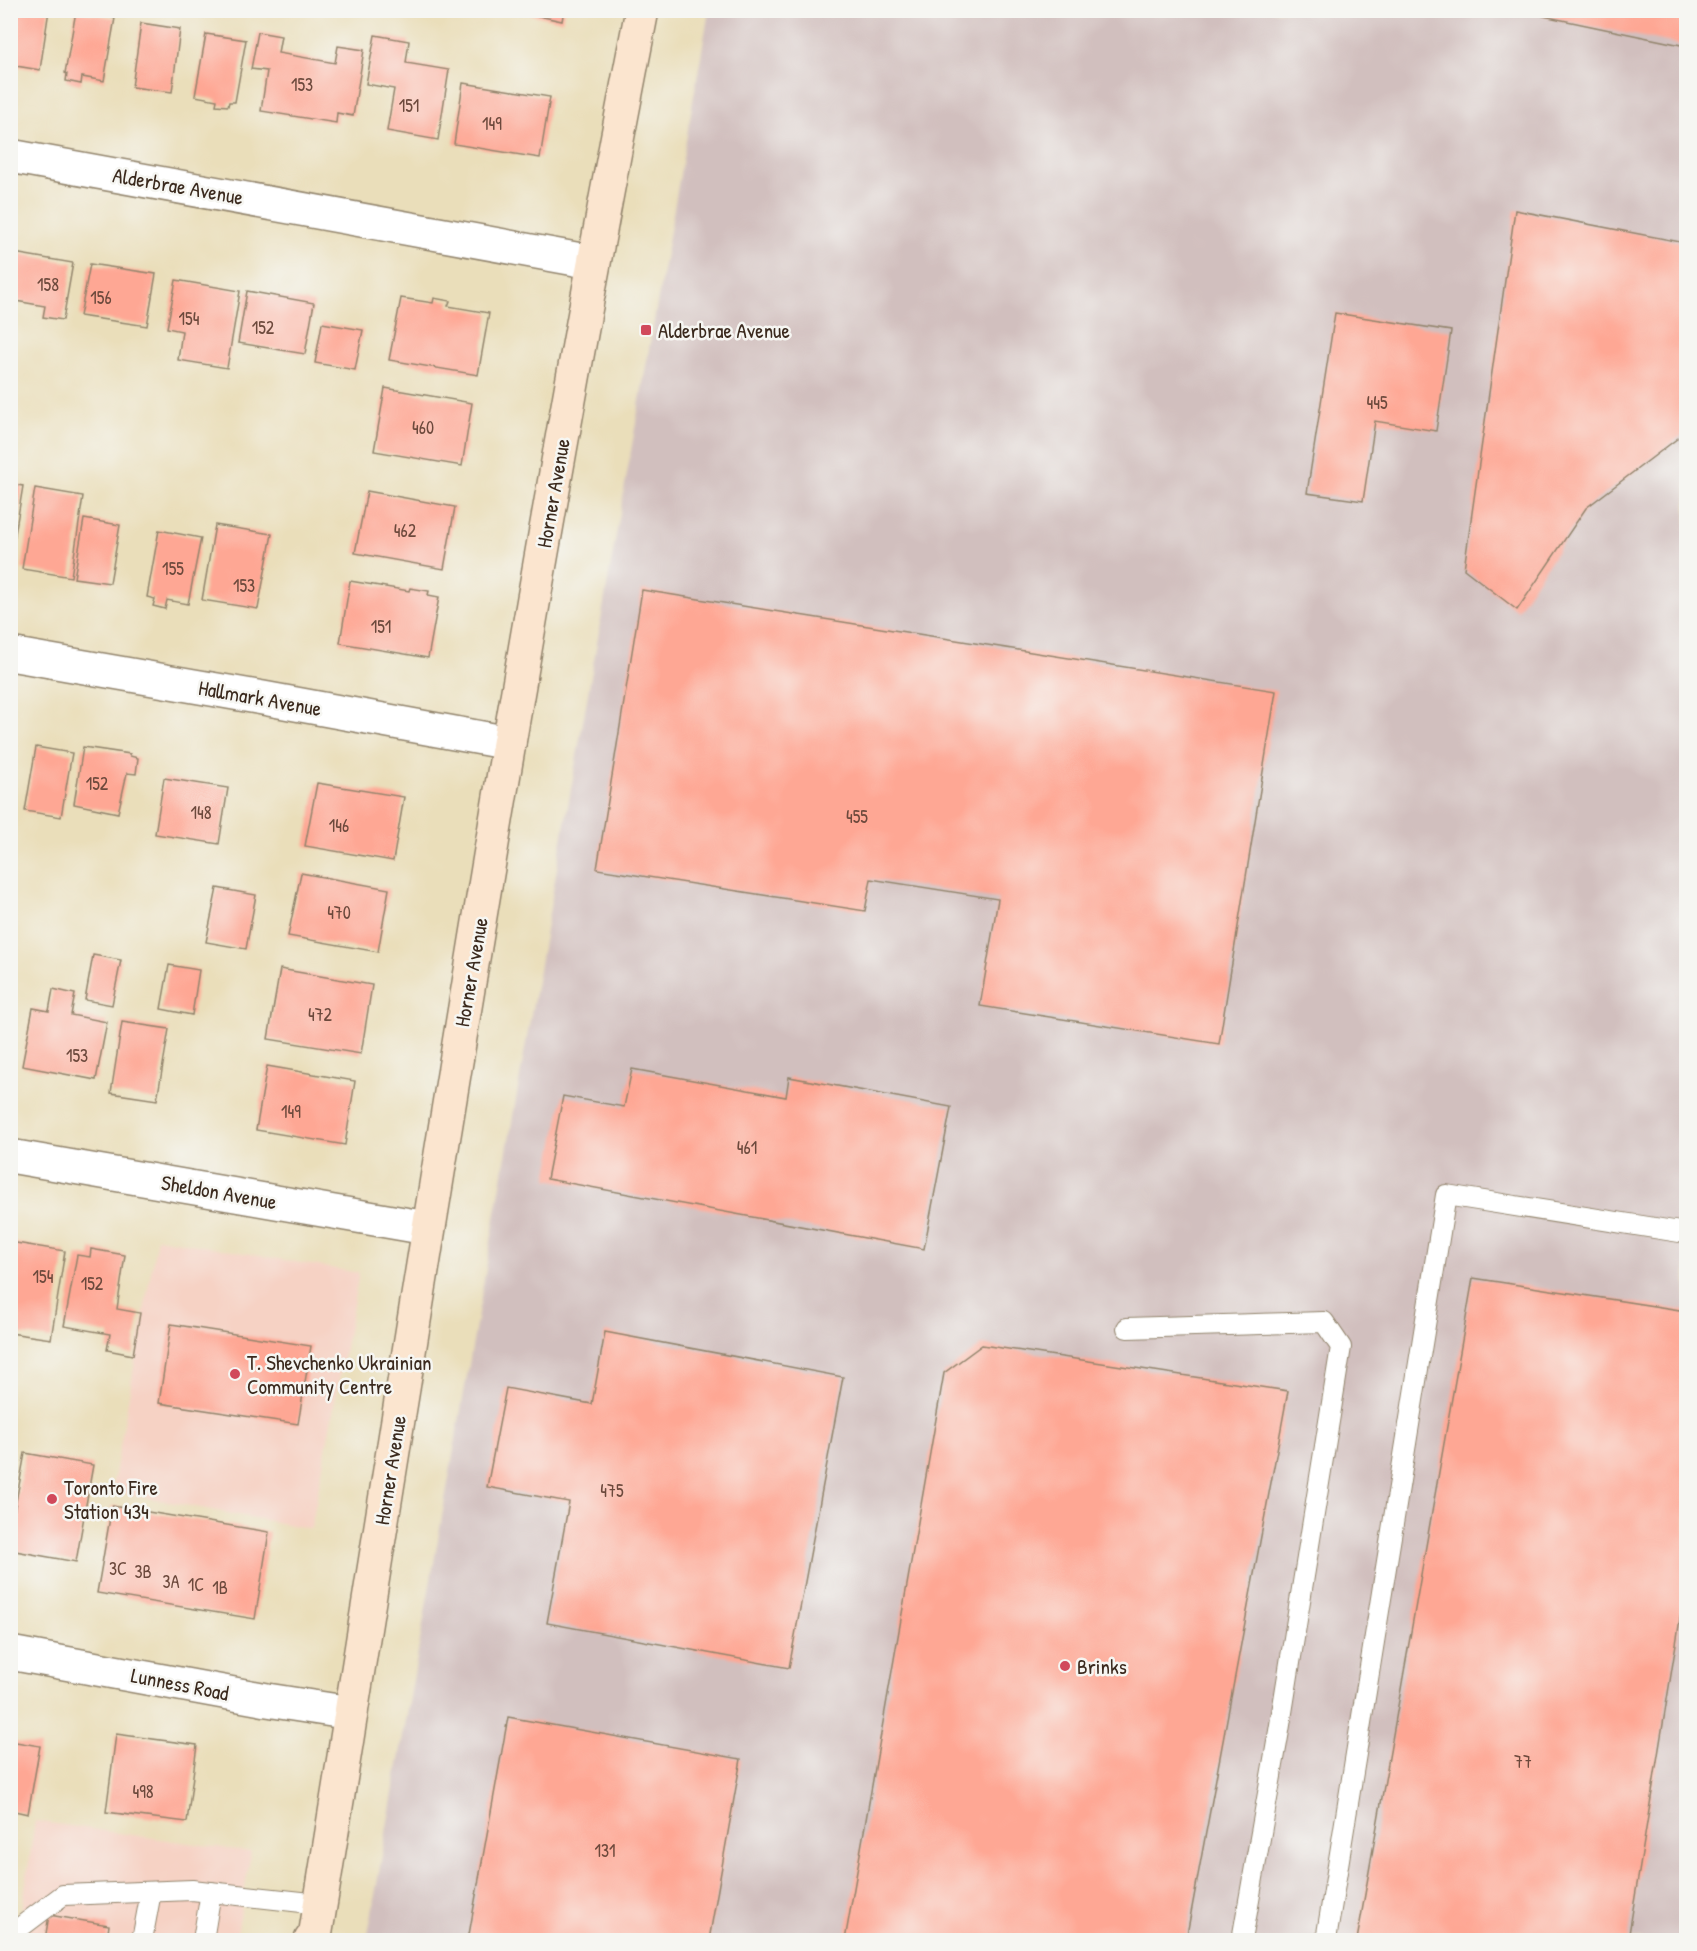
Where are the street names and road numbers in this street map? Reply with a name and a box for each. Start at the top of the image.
street label: Alderbrae Avenue [111,160,245,212]
street label: Horner Avenue [529,436,577,550]
street label: Hallmark Avenue [196,673,324,723]
street label: Horner Avenue [447,915,495,1029]
street label: Sheldon Avenue [159,1168,279,1216]
street label: Horner Avenue [367,1413,413,1527]
street label: Lunness Road [129,1660,231,1708]

